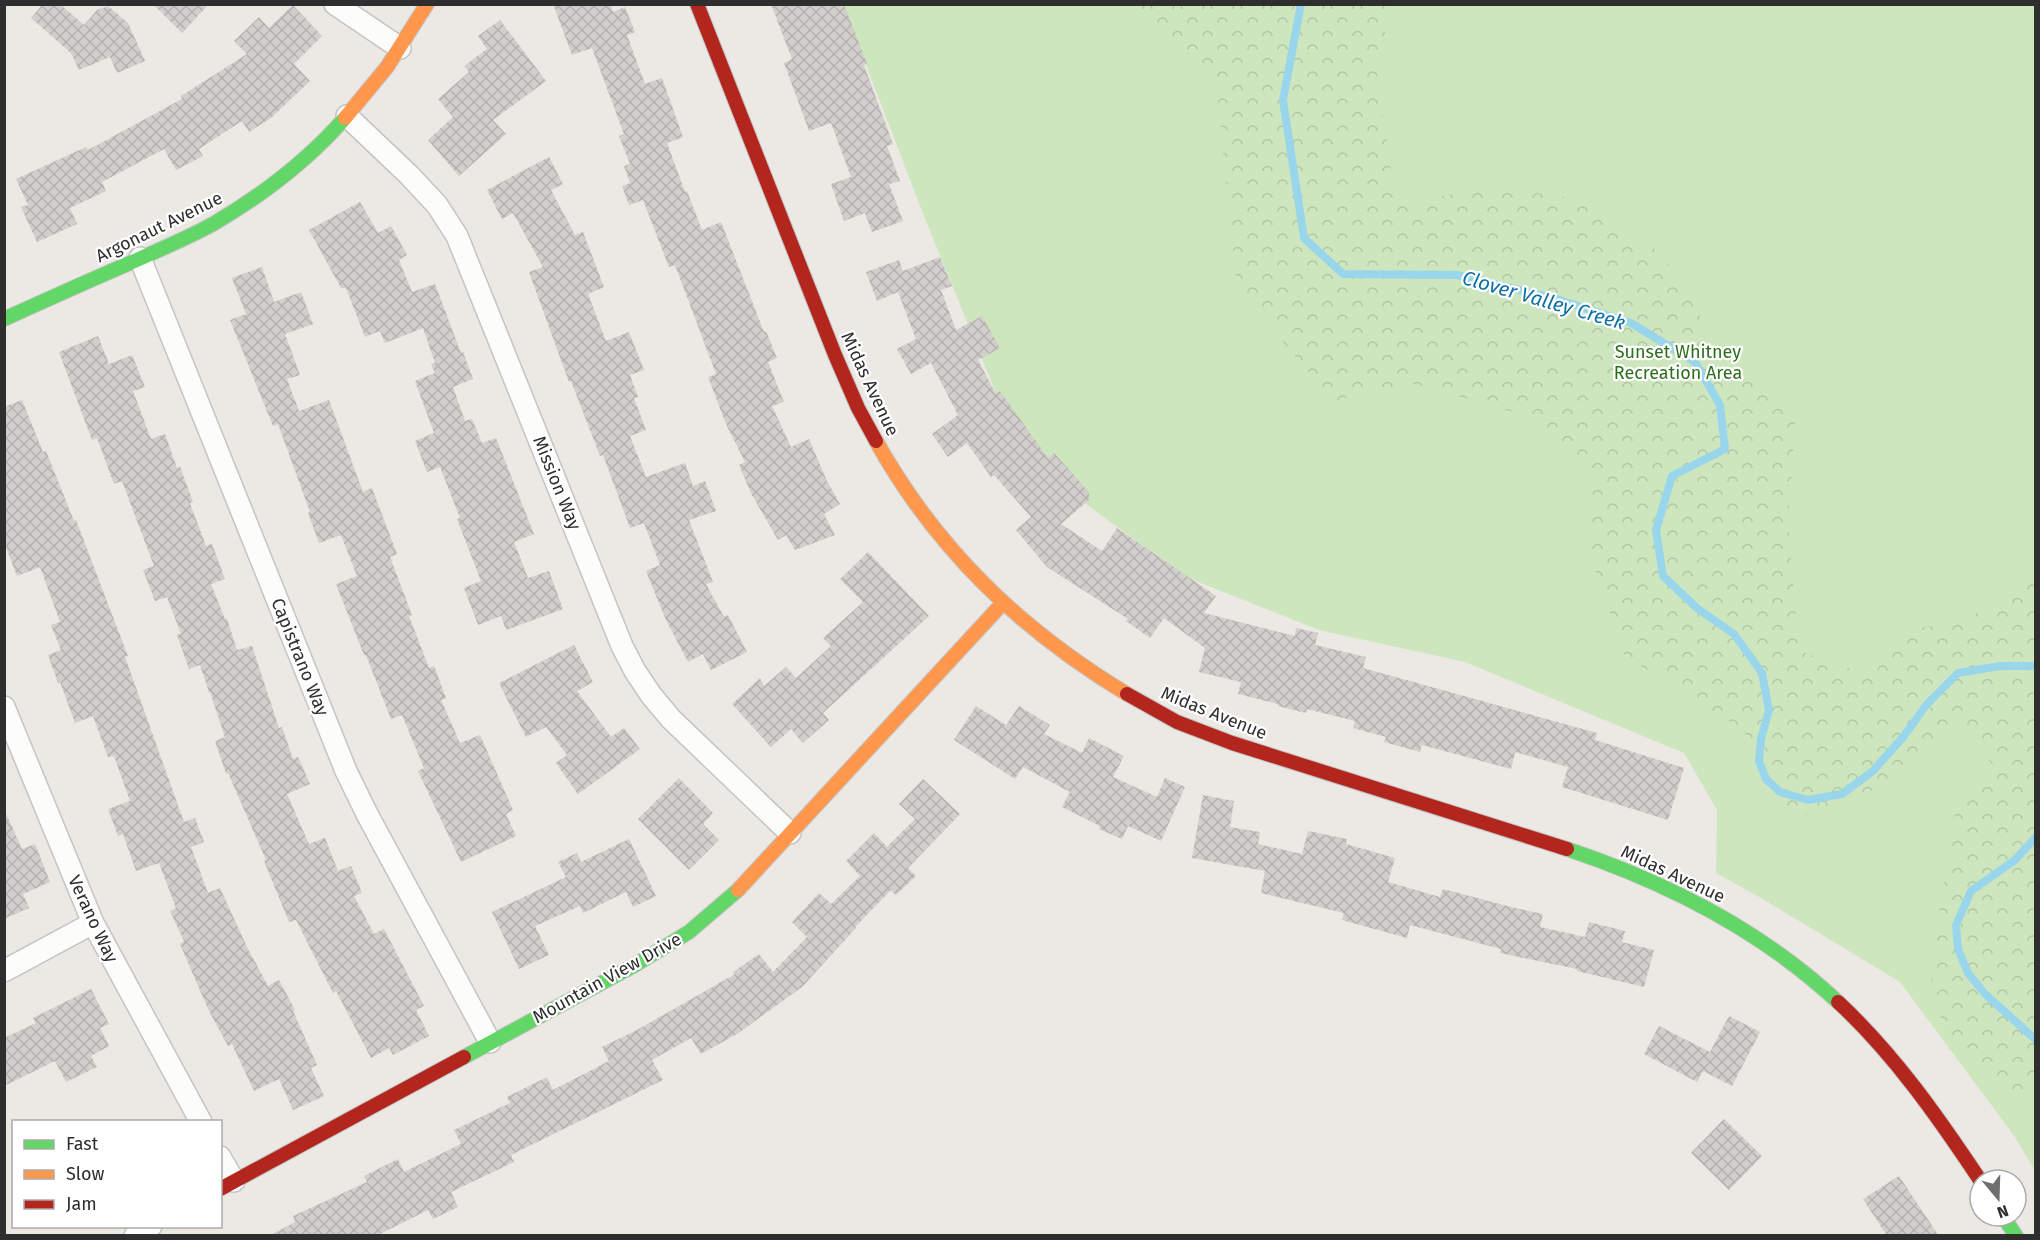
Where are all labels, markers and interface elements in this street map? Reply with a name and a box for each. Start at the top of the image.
street label: Argonaut Avenue [92,187,226,267]
water label: Clover Valley Creek [1460,265,1628,335]
street label: Midas Avenue [836,328,904,440]
park label: Sunset Whitney Recreation Area [1614,341,1742,384]
street label: Mission Way [528,433,586,533]
street label: Capistrano Way [266,595,334,719]
street label: Midas Avenue [1158,682,1270,744]
street label: Midas Avenue [1617,840,1729,908]
street label: Verano Way [63,872,123,966]
street label: Mountain View Drive [529,928,685,1028]
legend [12,1120,222,1228]
text: Fast [66,1133,99,1155]
text: Slow [66,1163,105,1185]
north arrow [1968,1168,2028,1228]
text: Jam [66,1193,97,1215]
text: N [1995,1201,2011,1222]

